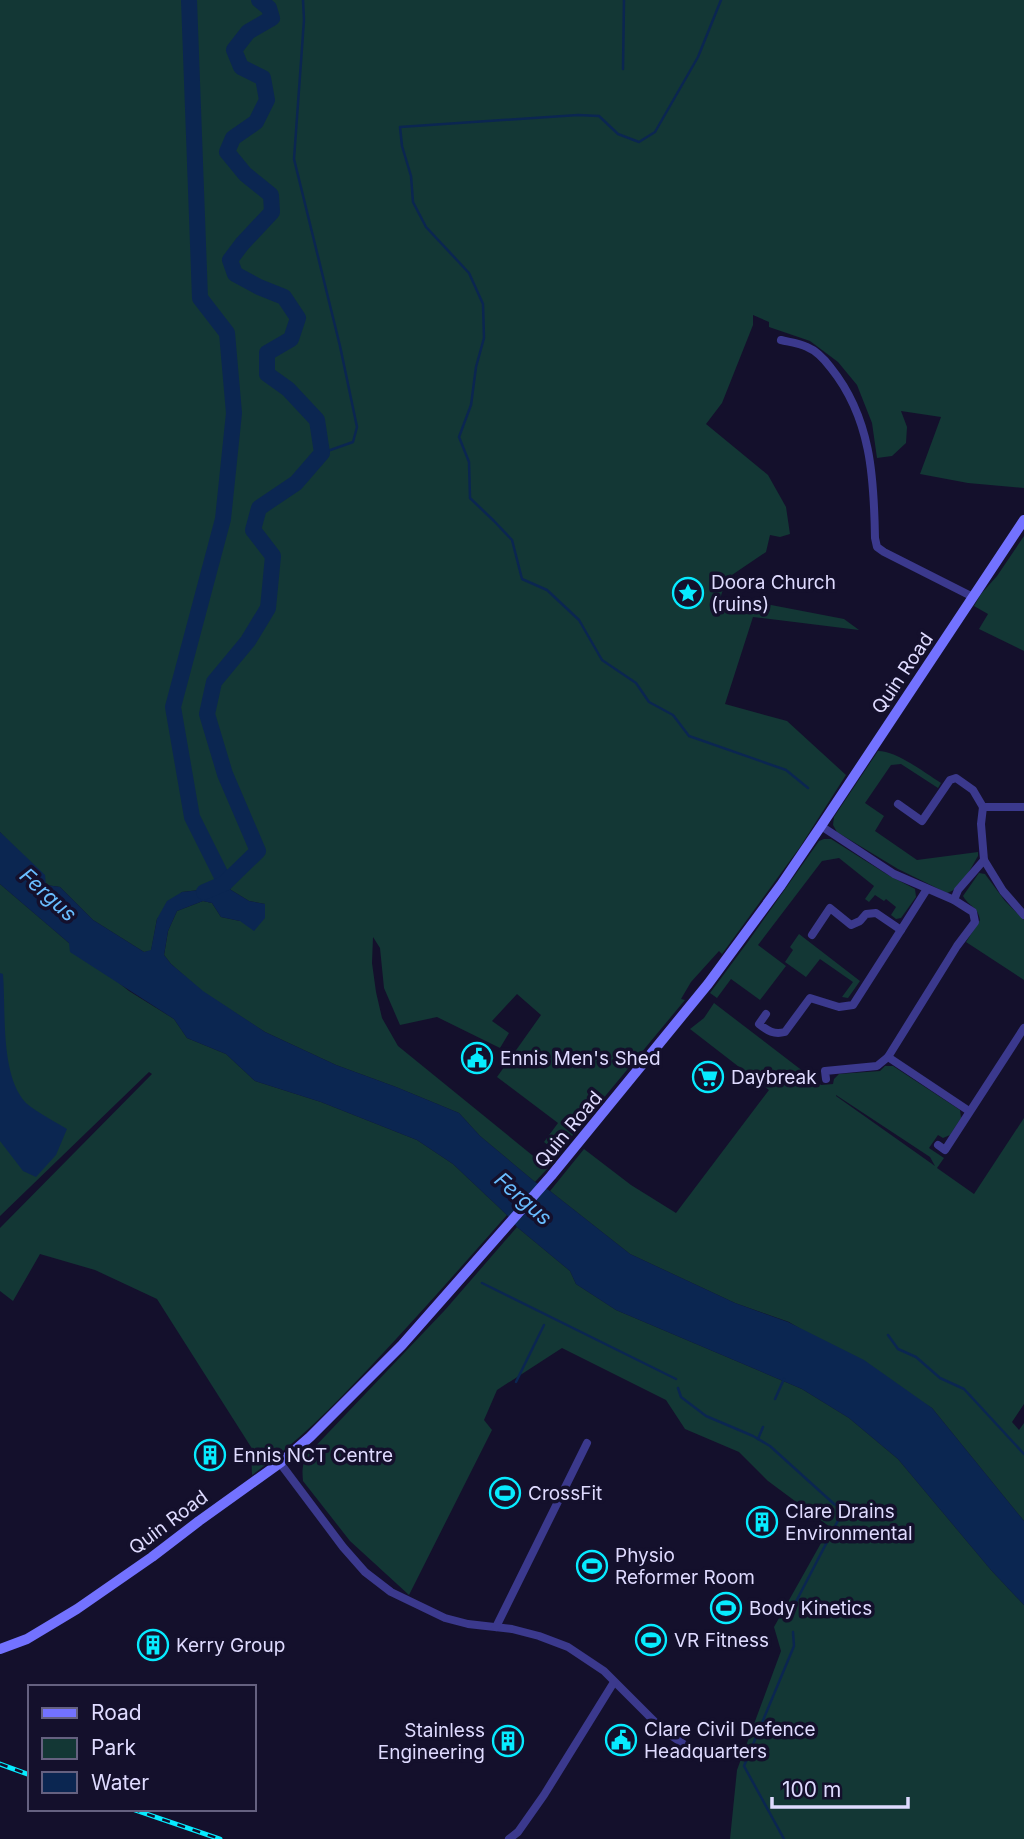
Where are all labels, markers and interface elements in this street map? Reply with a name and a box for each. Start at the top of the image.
place label: Doora Church (ruins) [711,571,836,616]
place icon: Doora Church (ruins) [671,576,705,610]
street label: Quin Road [867,628,938,718]
water label: Fergus [15,863,82,927]
public building icon: Ennis Men's Shed [460,1041,494,1075]
place label: Ennis Men's Shed [500,1047,661,1070]
supermarket icon: Daybreak [691,1060,725,1094]
place label: Daybreak [731,1066,817,1089]
street label: Quin Road [530,1086,607,1172]
water label: Fergus [490,1167,557,1230]
building icon: Ennis NCT Centre [193,1438,227,1472]
place label: Ennis NCT Centre [233,1444,393,1467]
sports icon: CrossFit [488,1476,522,1510]
place label: CrossFit [528,1482,602,1505]
street label: Quin Road [124,1485,212,1559]
place label: Clare Drains Environmental [785,1500,913,1545]
building icon: Clare Drains Environmental [745,1505,779,1539]
place label: Physio Reformer Room [615,1544,755,1589]
sports icon: Physio Reformer Room [575,1549,609,1583]
sports icon: Body Kinetics [709,1591,743,1625]
place label: Body Kinetics [749,1597,872,1620]
sports icon: VR Fitness [634,1623,668,1657]
building icon: Kerry Group [136,1628,170,1662]
place label: VR Fitness [674,1629,769,1652]
place label: Kerry Group [176,1634,285,1657]
legend [28,1685,256,1811]
text: Road [91,1700,142,1725]
place label: Clare Civil Defence Headquarters [644,1718,816,1763]
place label: Stainless Engineering [378,1719,485,1764]
public building icon: Clare Civil Defence Headquarters [604,1723,638,1757]
building icon: Stainless Engineering [491,1724,525,1758]
text: Park [91,1735,136,1760]
scale bar [772,1766,908,1810]
text: Water [91,1770,149,1795]
text: 100 m [782,1777,841,1802]

